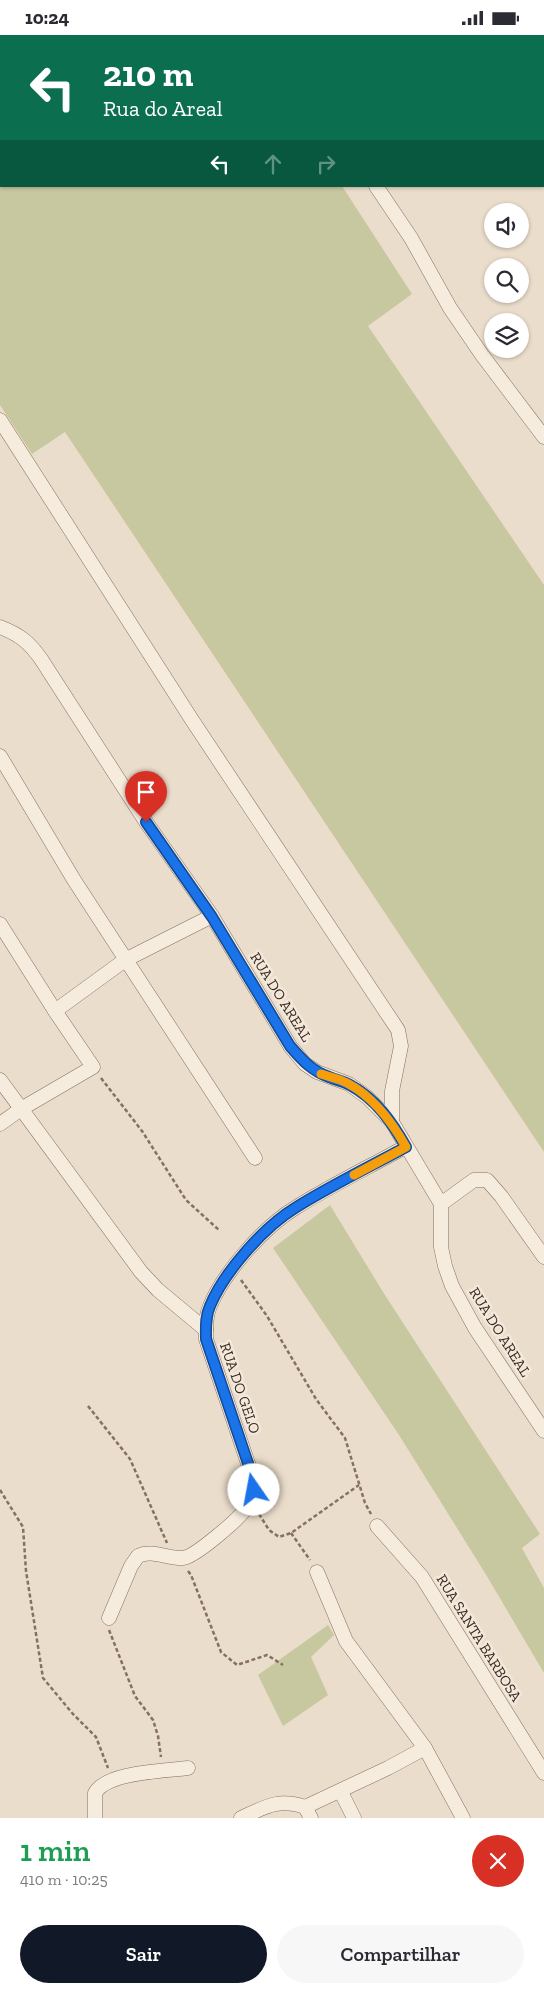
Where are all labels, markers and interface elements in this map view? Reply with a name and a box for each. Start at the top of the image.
text: 10:24 [25,6,69,29]
text: 210 m [103,53,193,95]
icon: left [20,55,85,120]
text: Rua do Areal [103,95,223,122]
icon: left [206,150,234,178]
icon: ahead [259,150,287,178]
icon: right [312,150,340,178]
map controls [484,203,529,358]
button: sound [484,203,529,248]
button: search [484,258,529,303]
button: layers [484,313,529,358]
pin [125,771,167,822]
icon: arrive [132,778,160,806]
street label: RUA DO AREAL [246,949,316,1045]
street label: RUA DO AREAL [465,1284,535,1380]
street label: RUA DO GELO [216,1340,264,1436]
position arrow [227,1463,279,1515]
street label: RUA SANTA BARBOSA [433,1571,526,1705]
text: 1 min [20,1833,90,1869]
button: close [472,1835,524,1887]
text: 410 m · 10:25 [20,1870,108,1889]
button: Sair [20,1925,267,1983]
button: Compartilhar [277,1925,524,1983]

